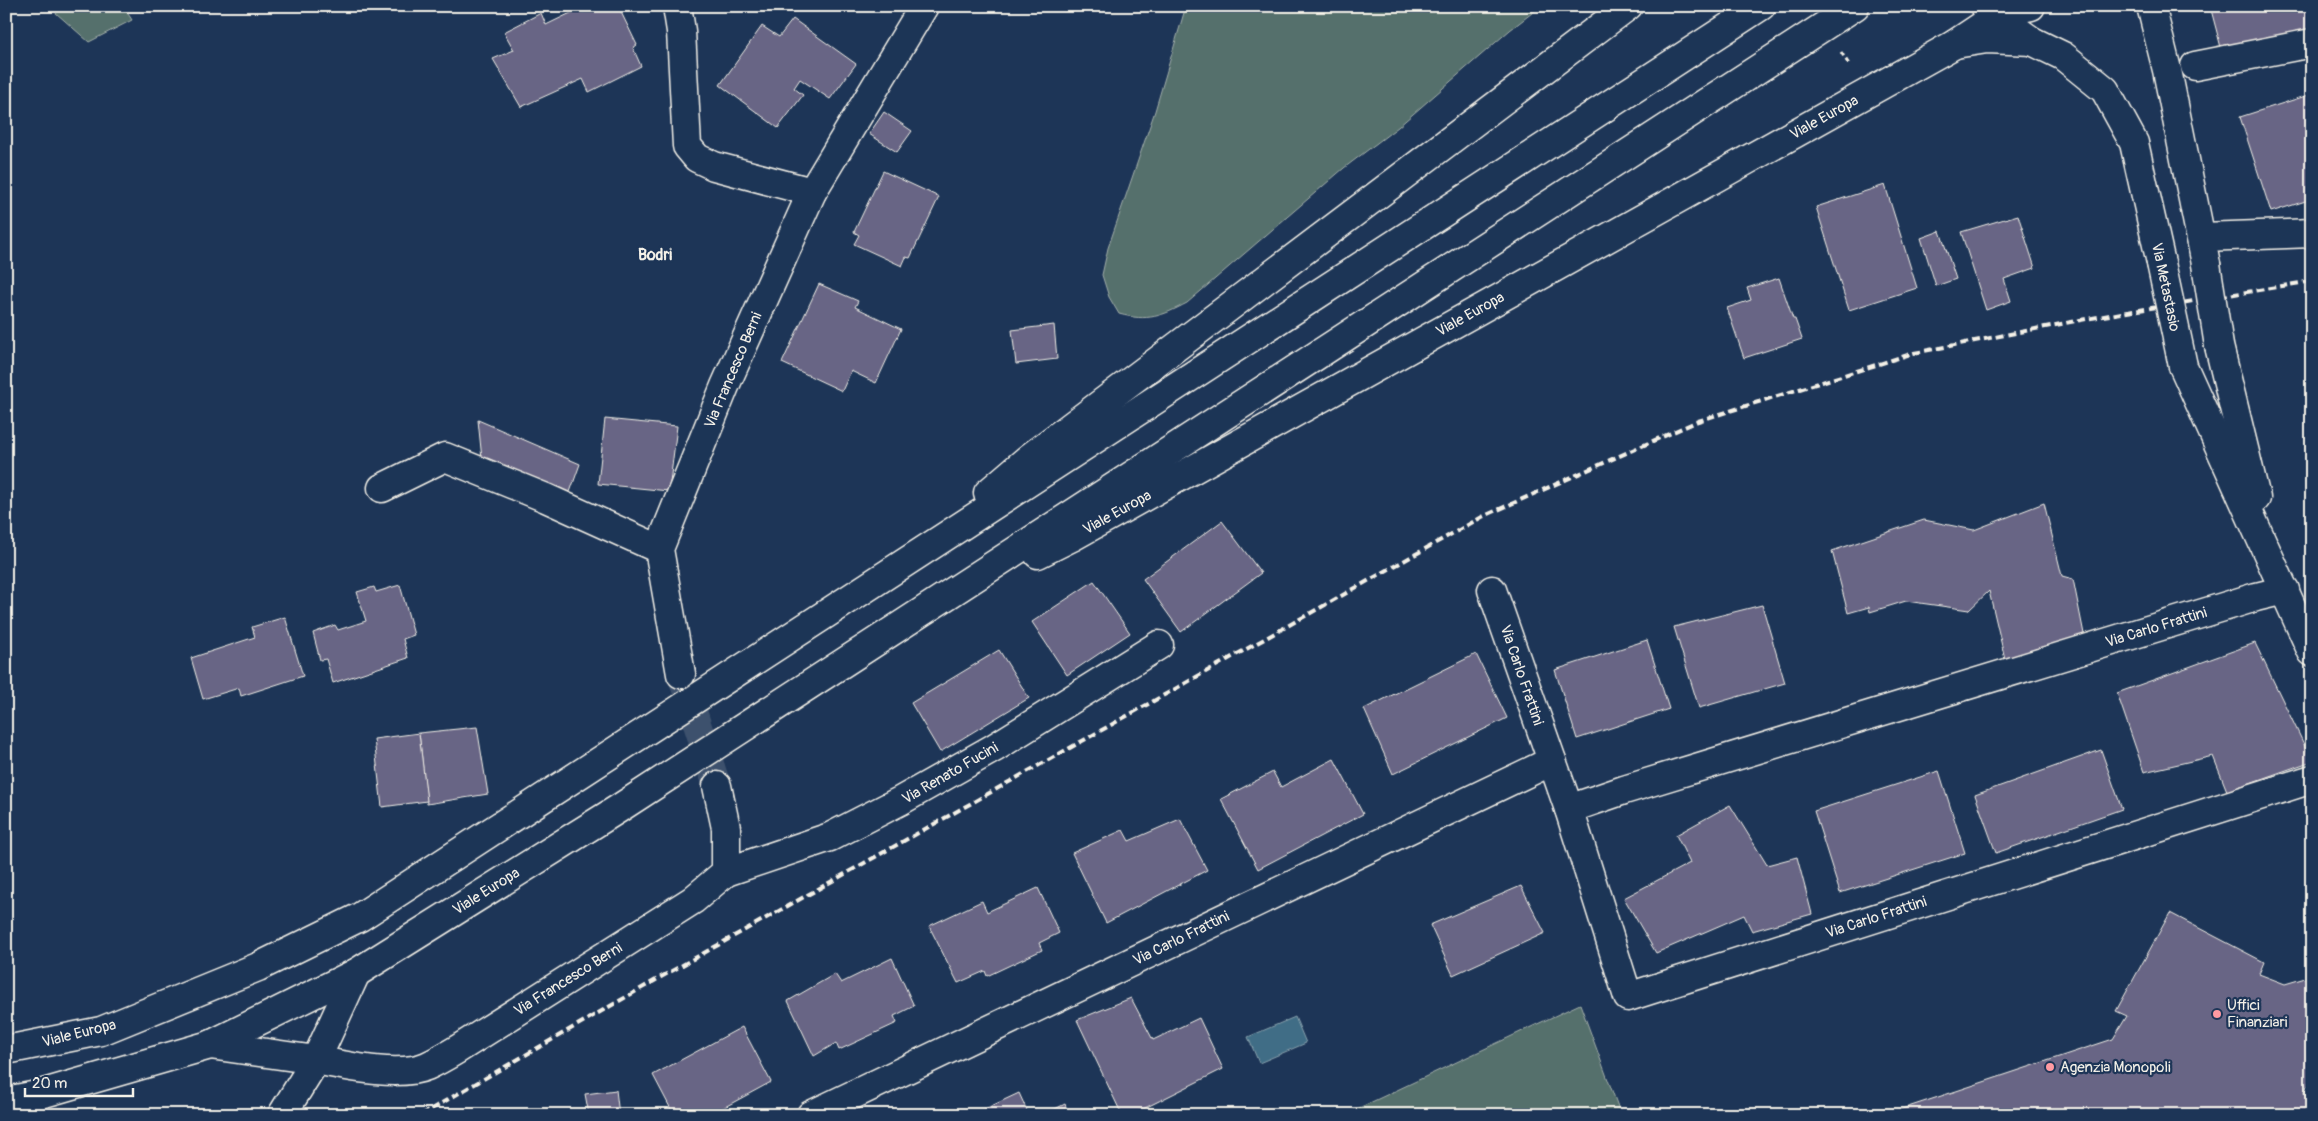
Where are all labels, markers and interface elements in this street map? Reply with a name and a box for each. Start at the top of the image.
street label: Viale Europa [1787,91,1862,144]
street label: Via Metastasio [2147,241,2184,333]
district label: Bodri [638,245,672,265]
street label: Viale Europa [1433,288,1508,341]
street label: Via Francesco Berni [700,309,767,431]
street label: Viale Europa [1080,486,1155,539]
street label: Via Carlo Frattini [2103,603,2209,652]
street label: Via Carlo Frattini [1495,622,1548,728]
street label: Via Renato Fucini [899,738,1002,809]
street label: Viale Europa [449,863,523,919]
street label: Via Carlo Frattini [1823,892,1929,943]
street label: Via Carlo Frattini [1130,907,1233,970]
street label: Via Francesco Berni [511,938,626,1020]
place label: Uffici Finanziari [2227,996,2288,1032]
marker: Uffici Finanziari [2211,1008,2223,1020]
street label: Viale Europa [40,1015,118,1052]
place label: Agenzia Monopoli [2060,1058,2171,1077]
marker: Agenzia Monopoli [2044,1061,2056,1073]
scale bar [25,1066,132,1098]
text: 20 m [32,1074,67,1093]

